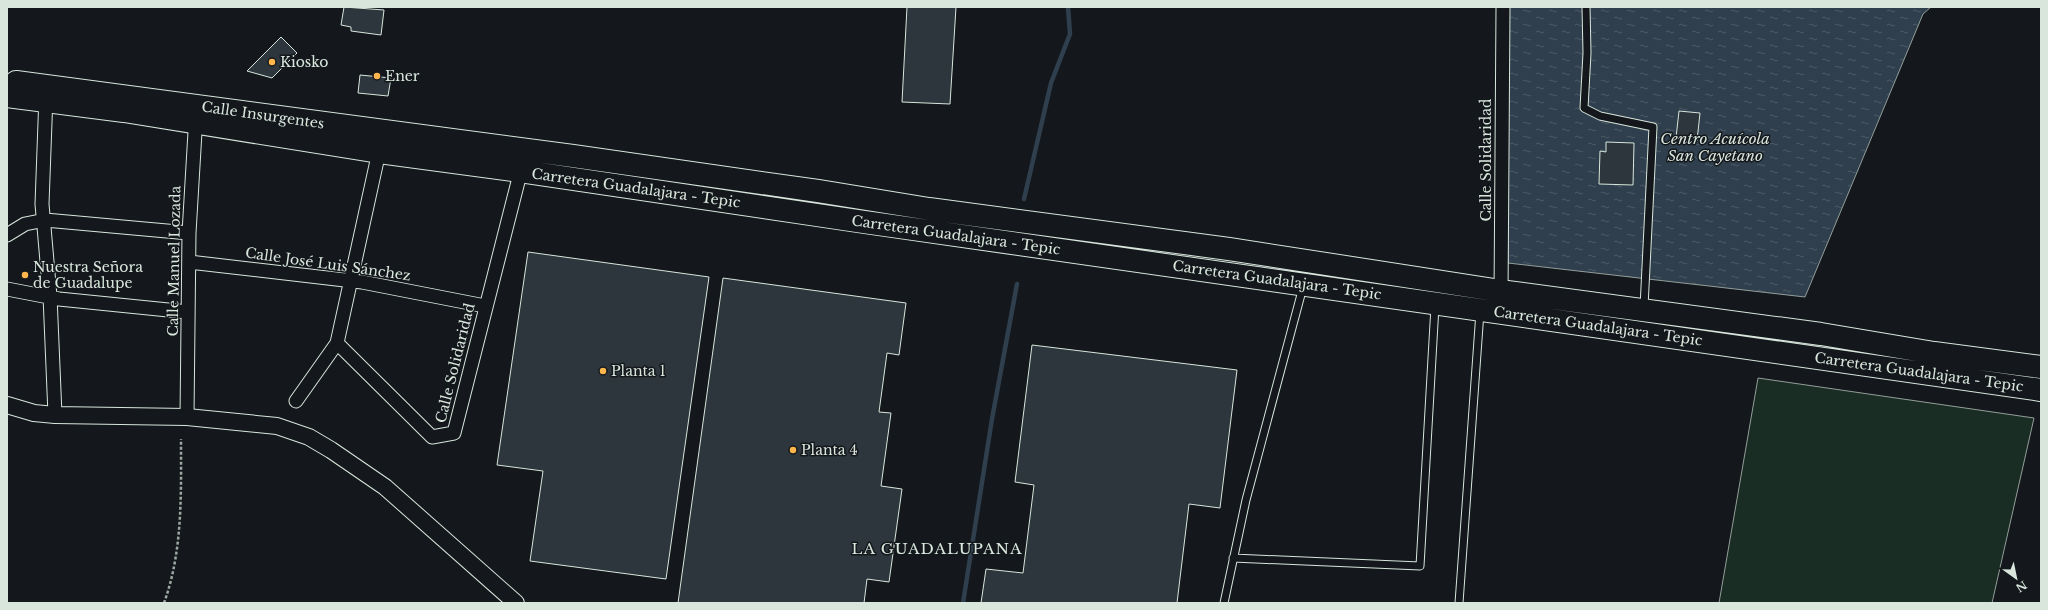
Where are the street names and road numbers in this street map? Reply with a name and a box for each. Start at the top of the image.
street label: Calle Insurgentes [201,97,325,133]
street label: Calle Solidaridad [1477,98,1495,221]
street label: Carretera Guadalajara - Tepic [530,164,742,212]
street label: Calle Manuel Lozada [164,185,184,337]
street label: Carretera Guadalajara - Tepic [850,211,1062,259]
street label: Calle José Luis Sánchez [244,243,412,285]
street label: Carretera Guadalajara - Tepic [1171,256,1383,304]
street label: Calle Solidaridad [431,301,479,425]
street label: Carretera Guadalajara - Tepic [1492,302,1704,350]
street label: Carretera Guadalajara - Tepic [1813,348,2025,396]

